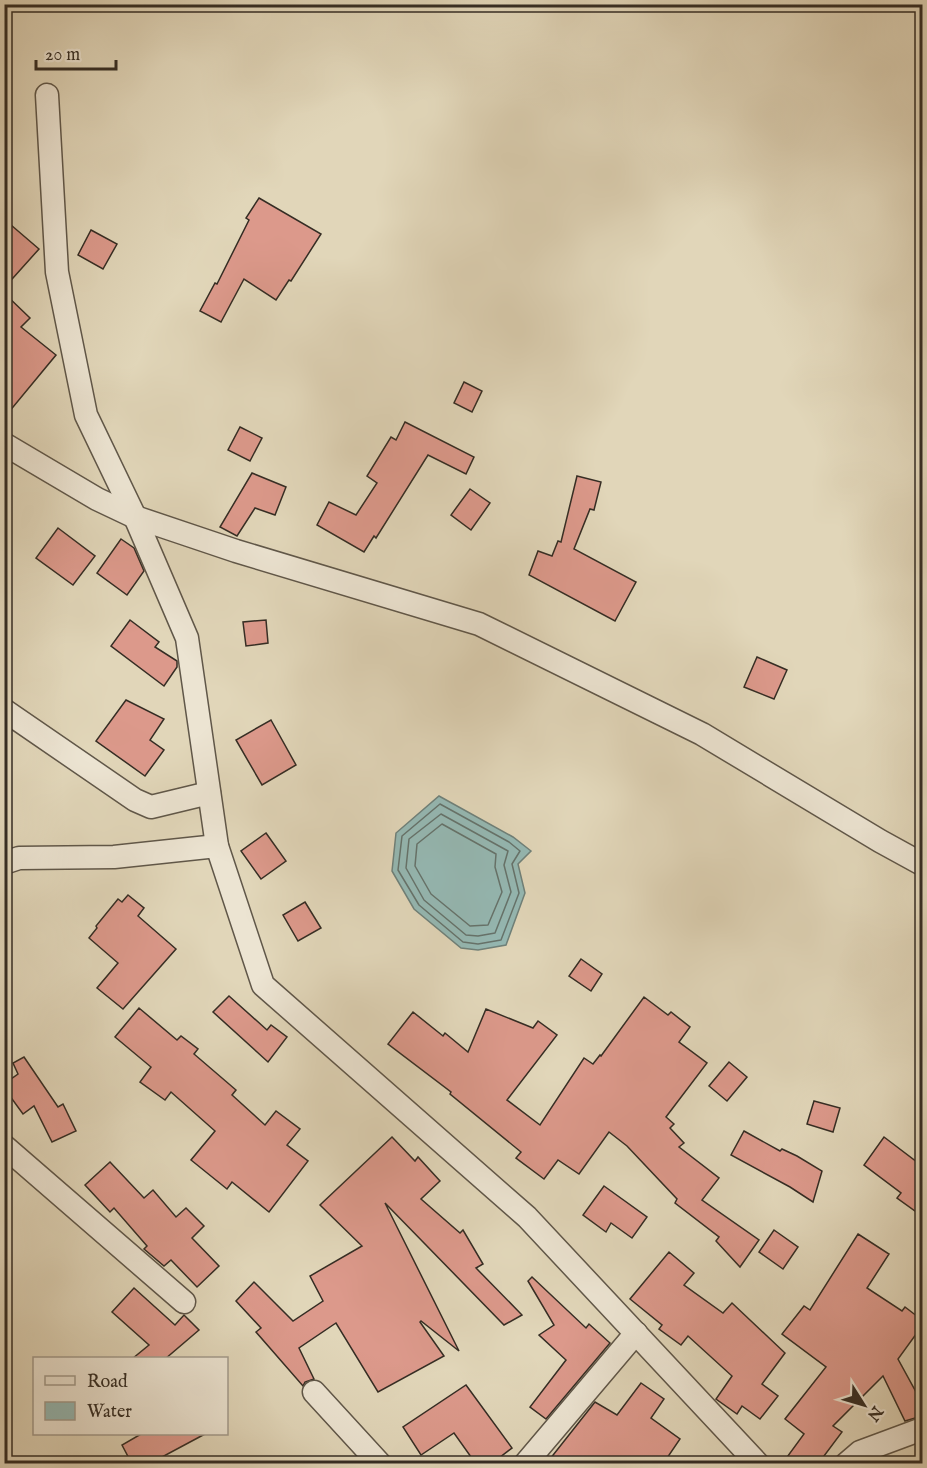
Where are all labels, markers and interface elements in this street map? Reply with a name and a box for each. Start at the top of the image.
scale bar [36,33,116,71]
text: 20 m [45,44,80,67]
legend [33,1357,228,1435]
text: Road [87,1371,128,1394]
north arrow [834,1375,894,1435]
text: N [862,1400,887,1424]
text: Water [87,1401,132,1424]

